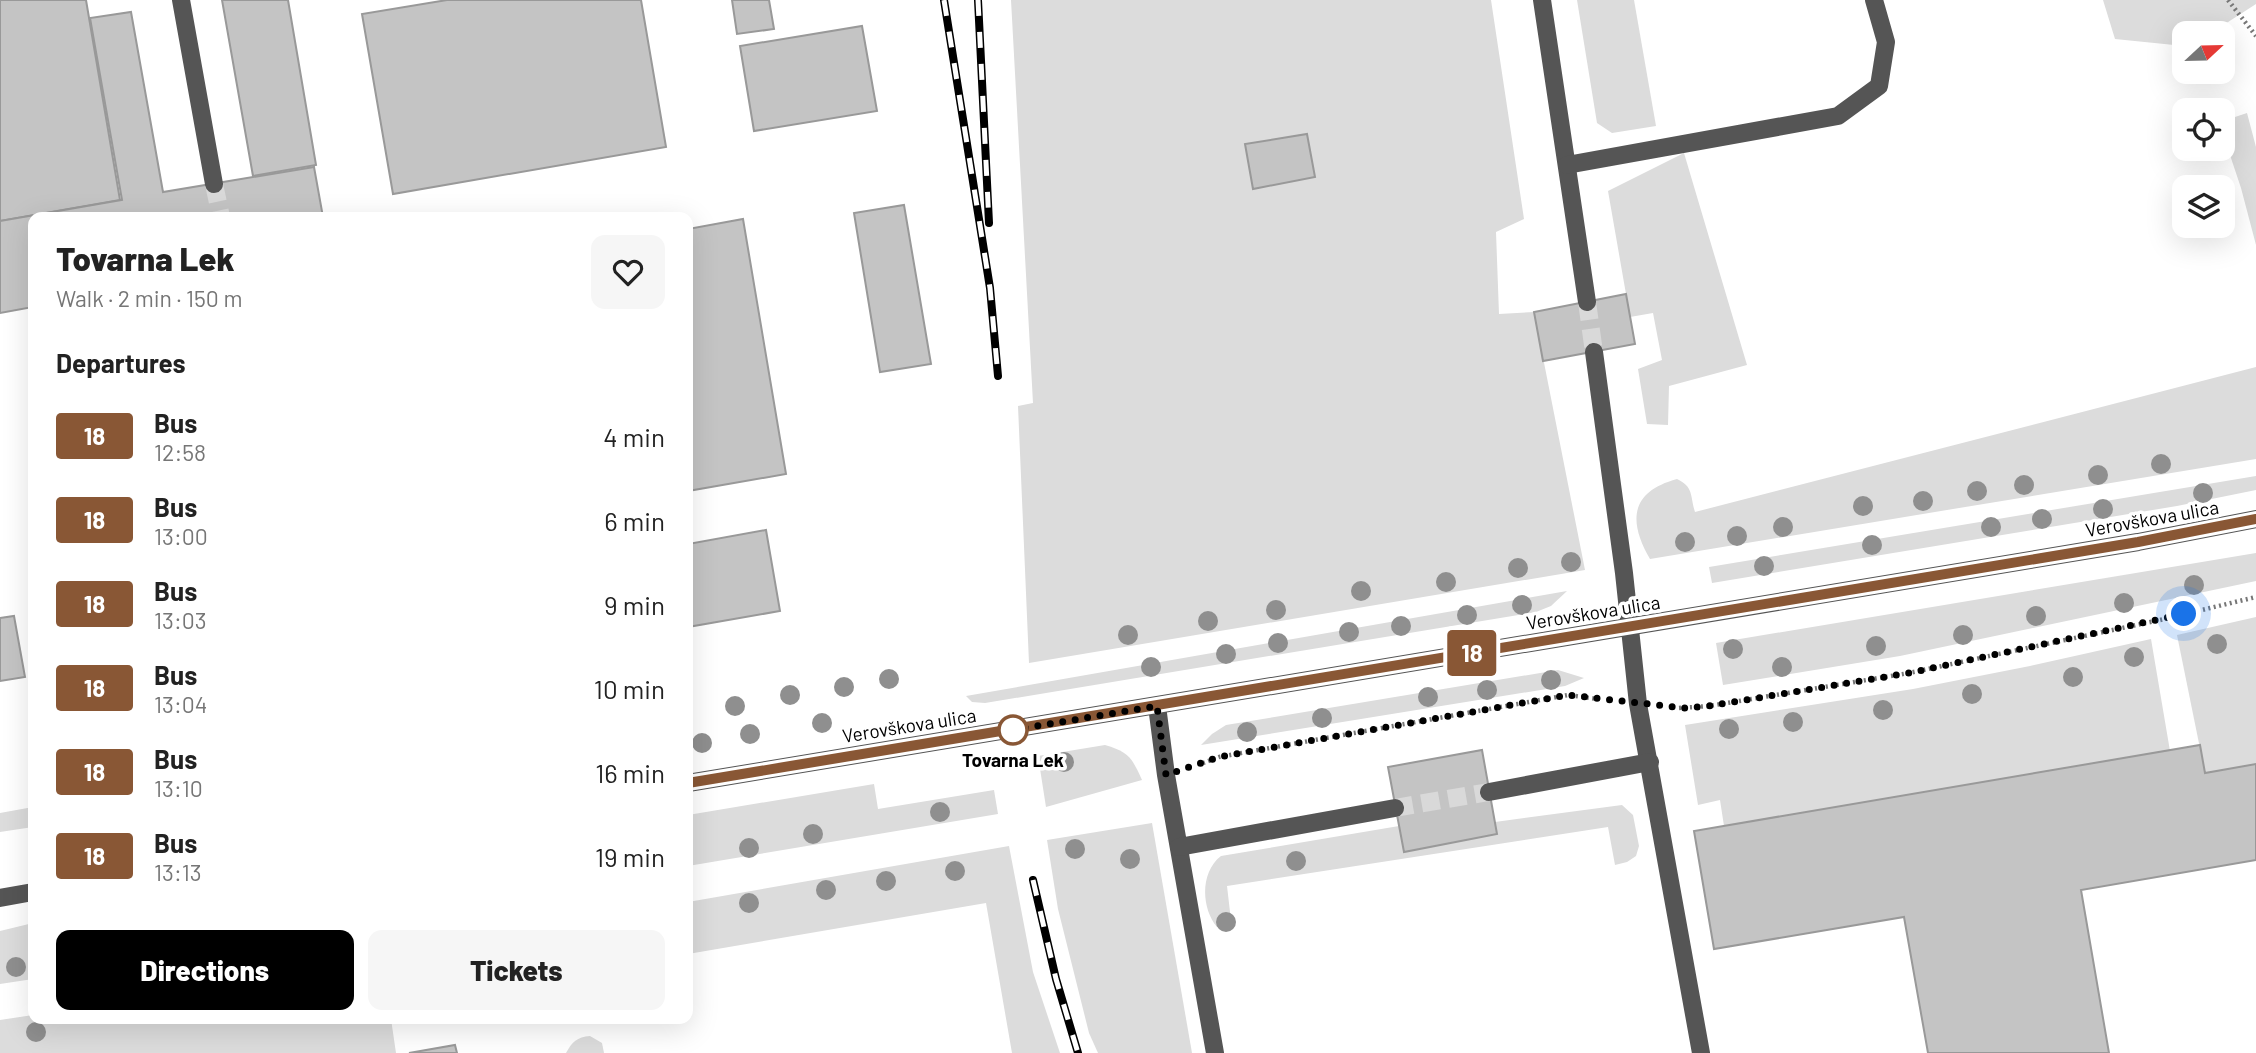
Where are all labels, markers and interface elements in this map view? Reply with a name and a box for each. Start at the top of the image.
north arrow [2172,21,2235,84]
map controls [2172,21,2235,238]
button: locate [2172,98,2235,161]
button: layers [2172,175,2235,238]
button: heart [591,235,665,309]
text: Tovarna Lek [56,238,235,278]
text: Walk · 2 min · 150 m [56,284,242,312]
text: Departures [56,347,186,378]
text: Bus [154,407,197,438]
text: 18 [84,421,105,450]
text: 4 min [603,421,665,452]
text: 12:58 [154,438,206,466]
text: Bus [154,491,197,522]
street label: Verovškova ulica [2083,495,2221,541]
text: 18 [84,505,105,534]
text: 6 min [604,505,665,536]
text: 13:00 [154,522,208,550]
text: Bus [154,575,197,606]
text: 18 [84,589,105,618]
text: 9 min [604,589,665,620]
street label: Verovškova ulica [1524,590,1662,634]
your location [2166,596,2201,631]
text: 13:03 [154,606,207,634]
line badge: 18 [1440,630,1504,676]
text: 18 [1461,638,1483,667]
text: Bus [154,659,197,690]
text: 18 [84,673,105,702]
text: 10 min [594,673,665,704]
text: 13:04 [154,690,207,718]
street label: Verovškova ulica [840,703,978,747]
marker: Tovarna Lek [998,715,1028,745]
text: Bus [154,743,197,774]
place label: Tovarna Lek [962,748,1064,771]
text: 18 [84,757,105,786]
text: 16 min [595,757,665,788]
text: 13:10 [154,774,203,802]
text: Bus [154,827,197,858]
text: 18 [84,841,105,870]
text: 19 min [595,841,665,872]
text: 13:13 [154,858,202,886]
button: Directions [56,930,354,1010]
button: Tickets [368,930,665,1010]

